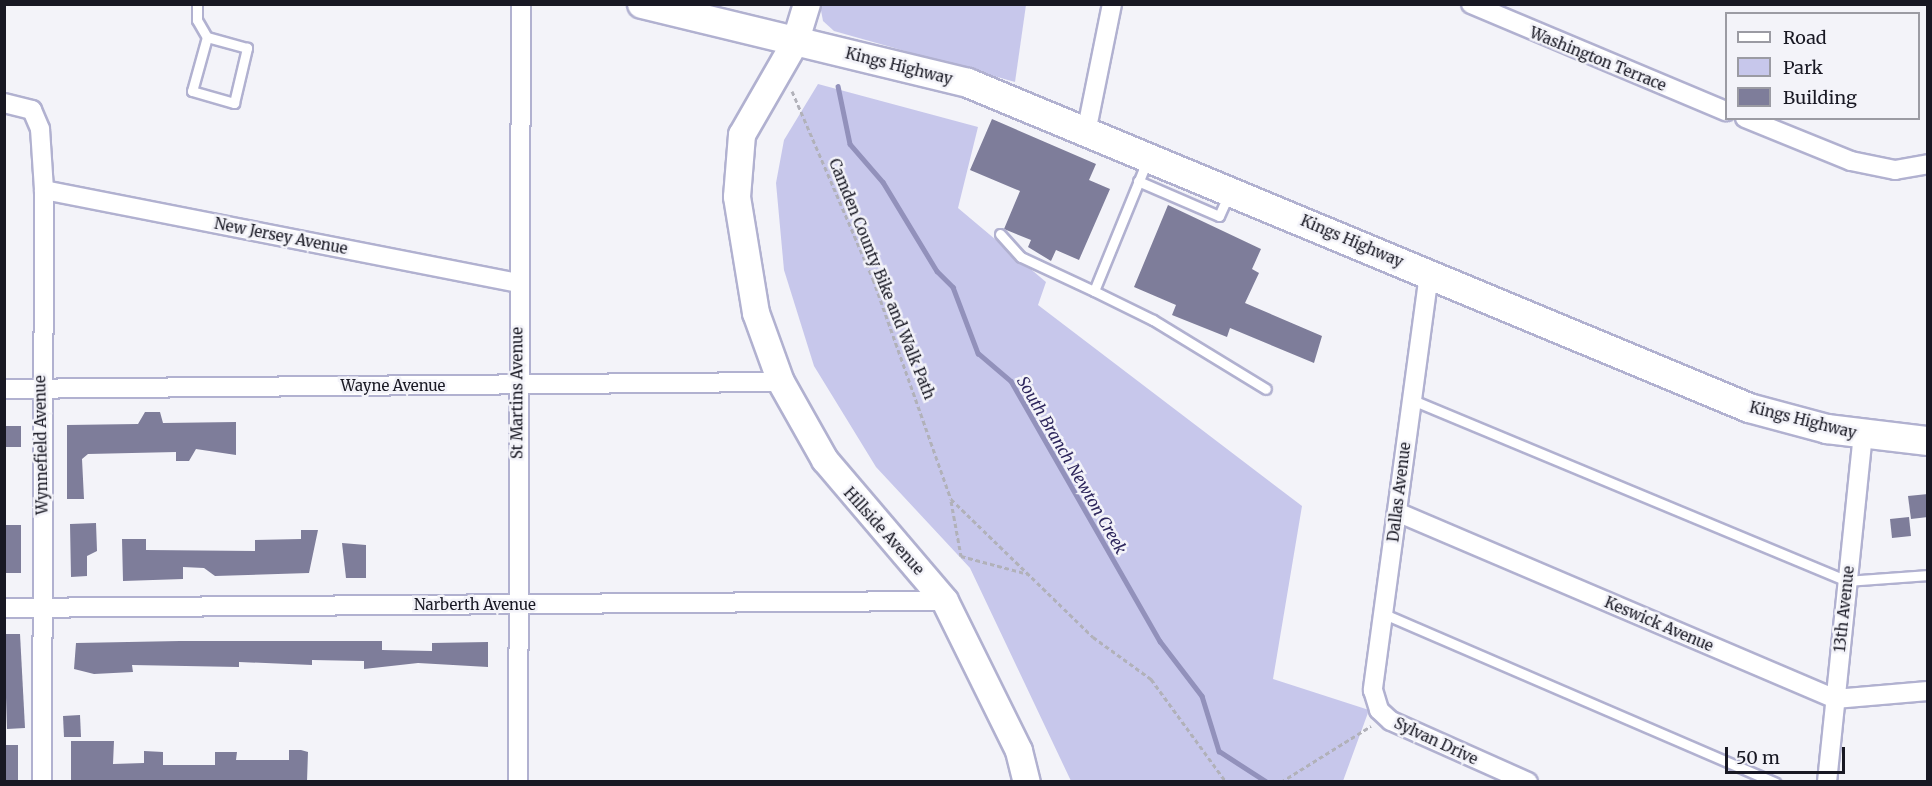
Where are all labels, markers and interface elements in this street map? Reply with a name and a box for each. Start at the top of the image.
legend [1725,12,1920,120]
street label: Washington Terrace [1527,23,1669,95]
text: Road [1783,26,1827,49]
street label: Kings Highway [844,44,954,88]
text: Park [1783,56,1823,79]
text: Building [1783,86,1857,109]
street label: Camden County Bike and Walk Path [825,156,939,402]
street label: Kings Highway [1298,211,1406,271]
street label: New Jersey Avenue [213,214,349,258]
street label: St Martins Avenue [508,327,526,459]
water label: South Branch Newton Creek [1013,373,1131,557]
street label: Wynnefield Avenue [31,375,51,515]
street label: Wayne Avenue [341,377,445,395]
street label: Kings Highway [1748,398,1858,442]
street label: Dallas Avenue [1384,441,1414,543]
street label: Hillside Avenue [840,484,928,578]
street label: 13th Avenue [1831,565,1857,653]
street label: Keswick Avenue [1602,593,1716,655]
street label: Narberth Avenue [414,596,536,614]
street label: Sylvan Drive [1391,714,1481,768]
scale bar [1728,735,1848,773]
text: 50 m [1736,746,1780,769]

